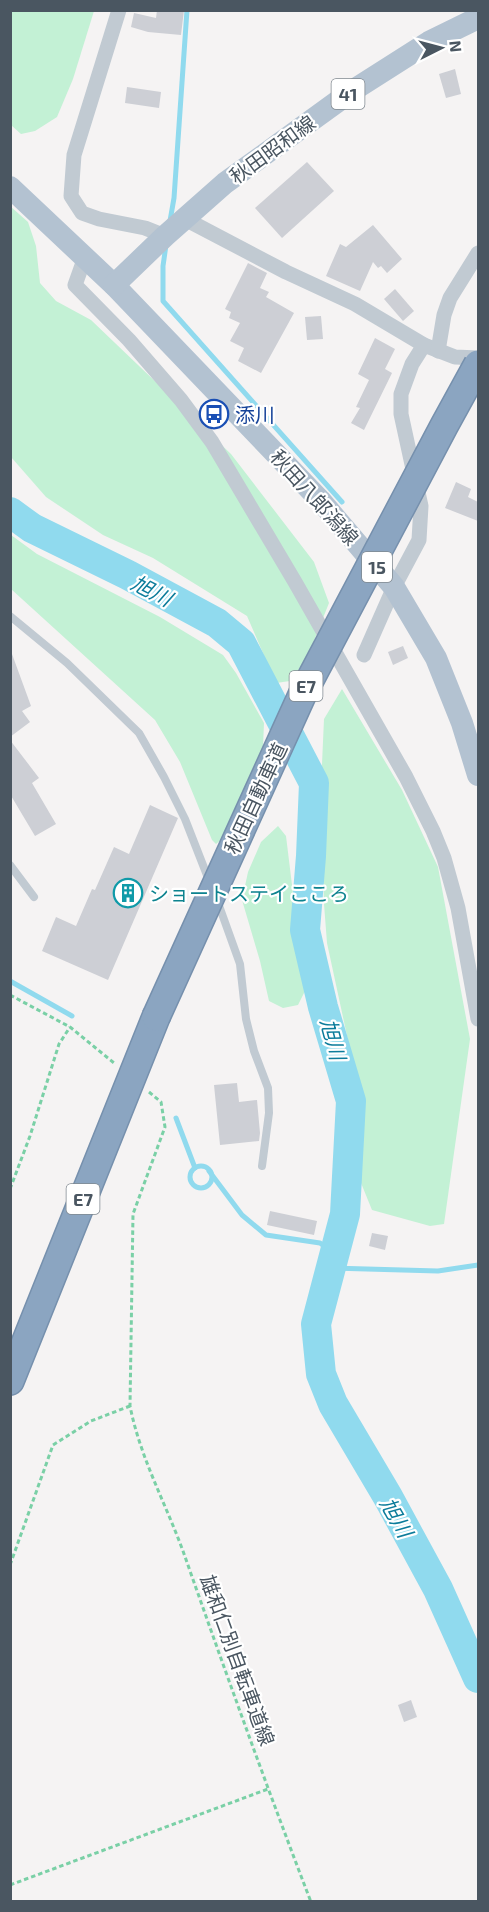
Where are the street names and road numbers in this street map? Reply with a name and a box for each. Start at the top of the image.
road number: 41 [332,79,364,109]
street label: 秋田昭和線 [224,110,320,188]
street label: 秋田八郎潟線 [266,444,364,550]
road number: 15 [362,552,392,582]
road number: E7 [290,671,322,701]
street label: 秋田自動車道 [219,739,291,857]
road number: E7 [66,1184,100,1214]
street label: 雄和仁別自転車道線 [196,1571,280,1749]

